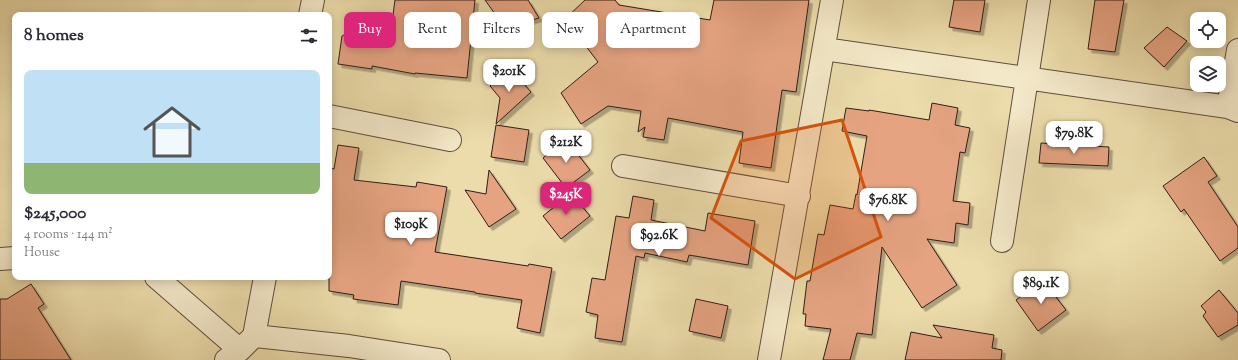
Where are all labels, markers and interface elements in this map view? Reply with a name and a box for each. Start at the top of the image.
chip: Buy [344,12,396,48]
chip: Rent [404,12,461,48]
chip: Filters [469,12,534,48]
chip: New [542,12,598,48]
chip: Apartment [606,12,700,48]
map controls [1190,12,1226,92]
button: locate [1190,12,1226,48]
text: 8 homes [24,24,84,48]
icon: filters [298,25,320,47]
button: layers [1190,56,1226,92]
pin: $201K [481,59,537,93]
text: $201K [492,63,526,81]
icon: home [136,96,208,168]
pin: $79.8K [1041,121,1107,155]
text: $79.8K [1055,125,1093,143]
pin: $212K [538,130,594,164]
text: $212K [550,134,582,152]
pin: $245K [538,182,594,216]
text: $245K [549,186,583,204]
pin: $76.8K [855,188,921,222]
text: $76.8K [869,192,907,210]
text: $245,000 [24,202,86,226]
pin: $109K [383,212,439,246]
text: $109K [394,216,428,234]
pin: $92.6K [626,223,692,257]
text: 4 rooms · 144 m² [24,226,113,244]
text: $92.6K [640,227,678,245]
text: House [24,244,60,262]
pin: $89.1K [1008,271,1074,305]
text: $89.1K [1023,275,1059,293]

